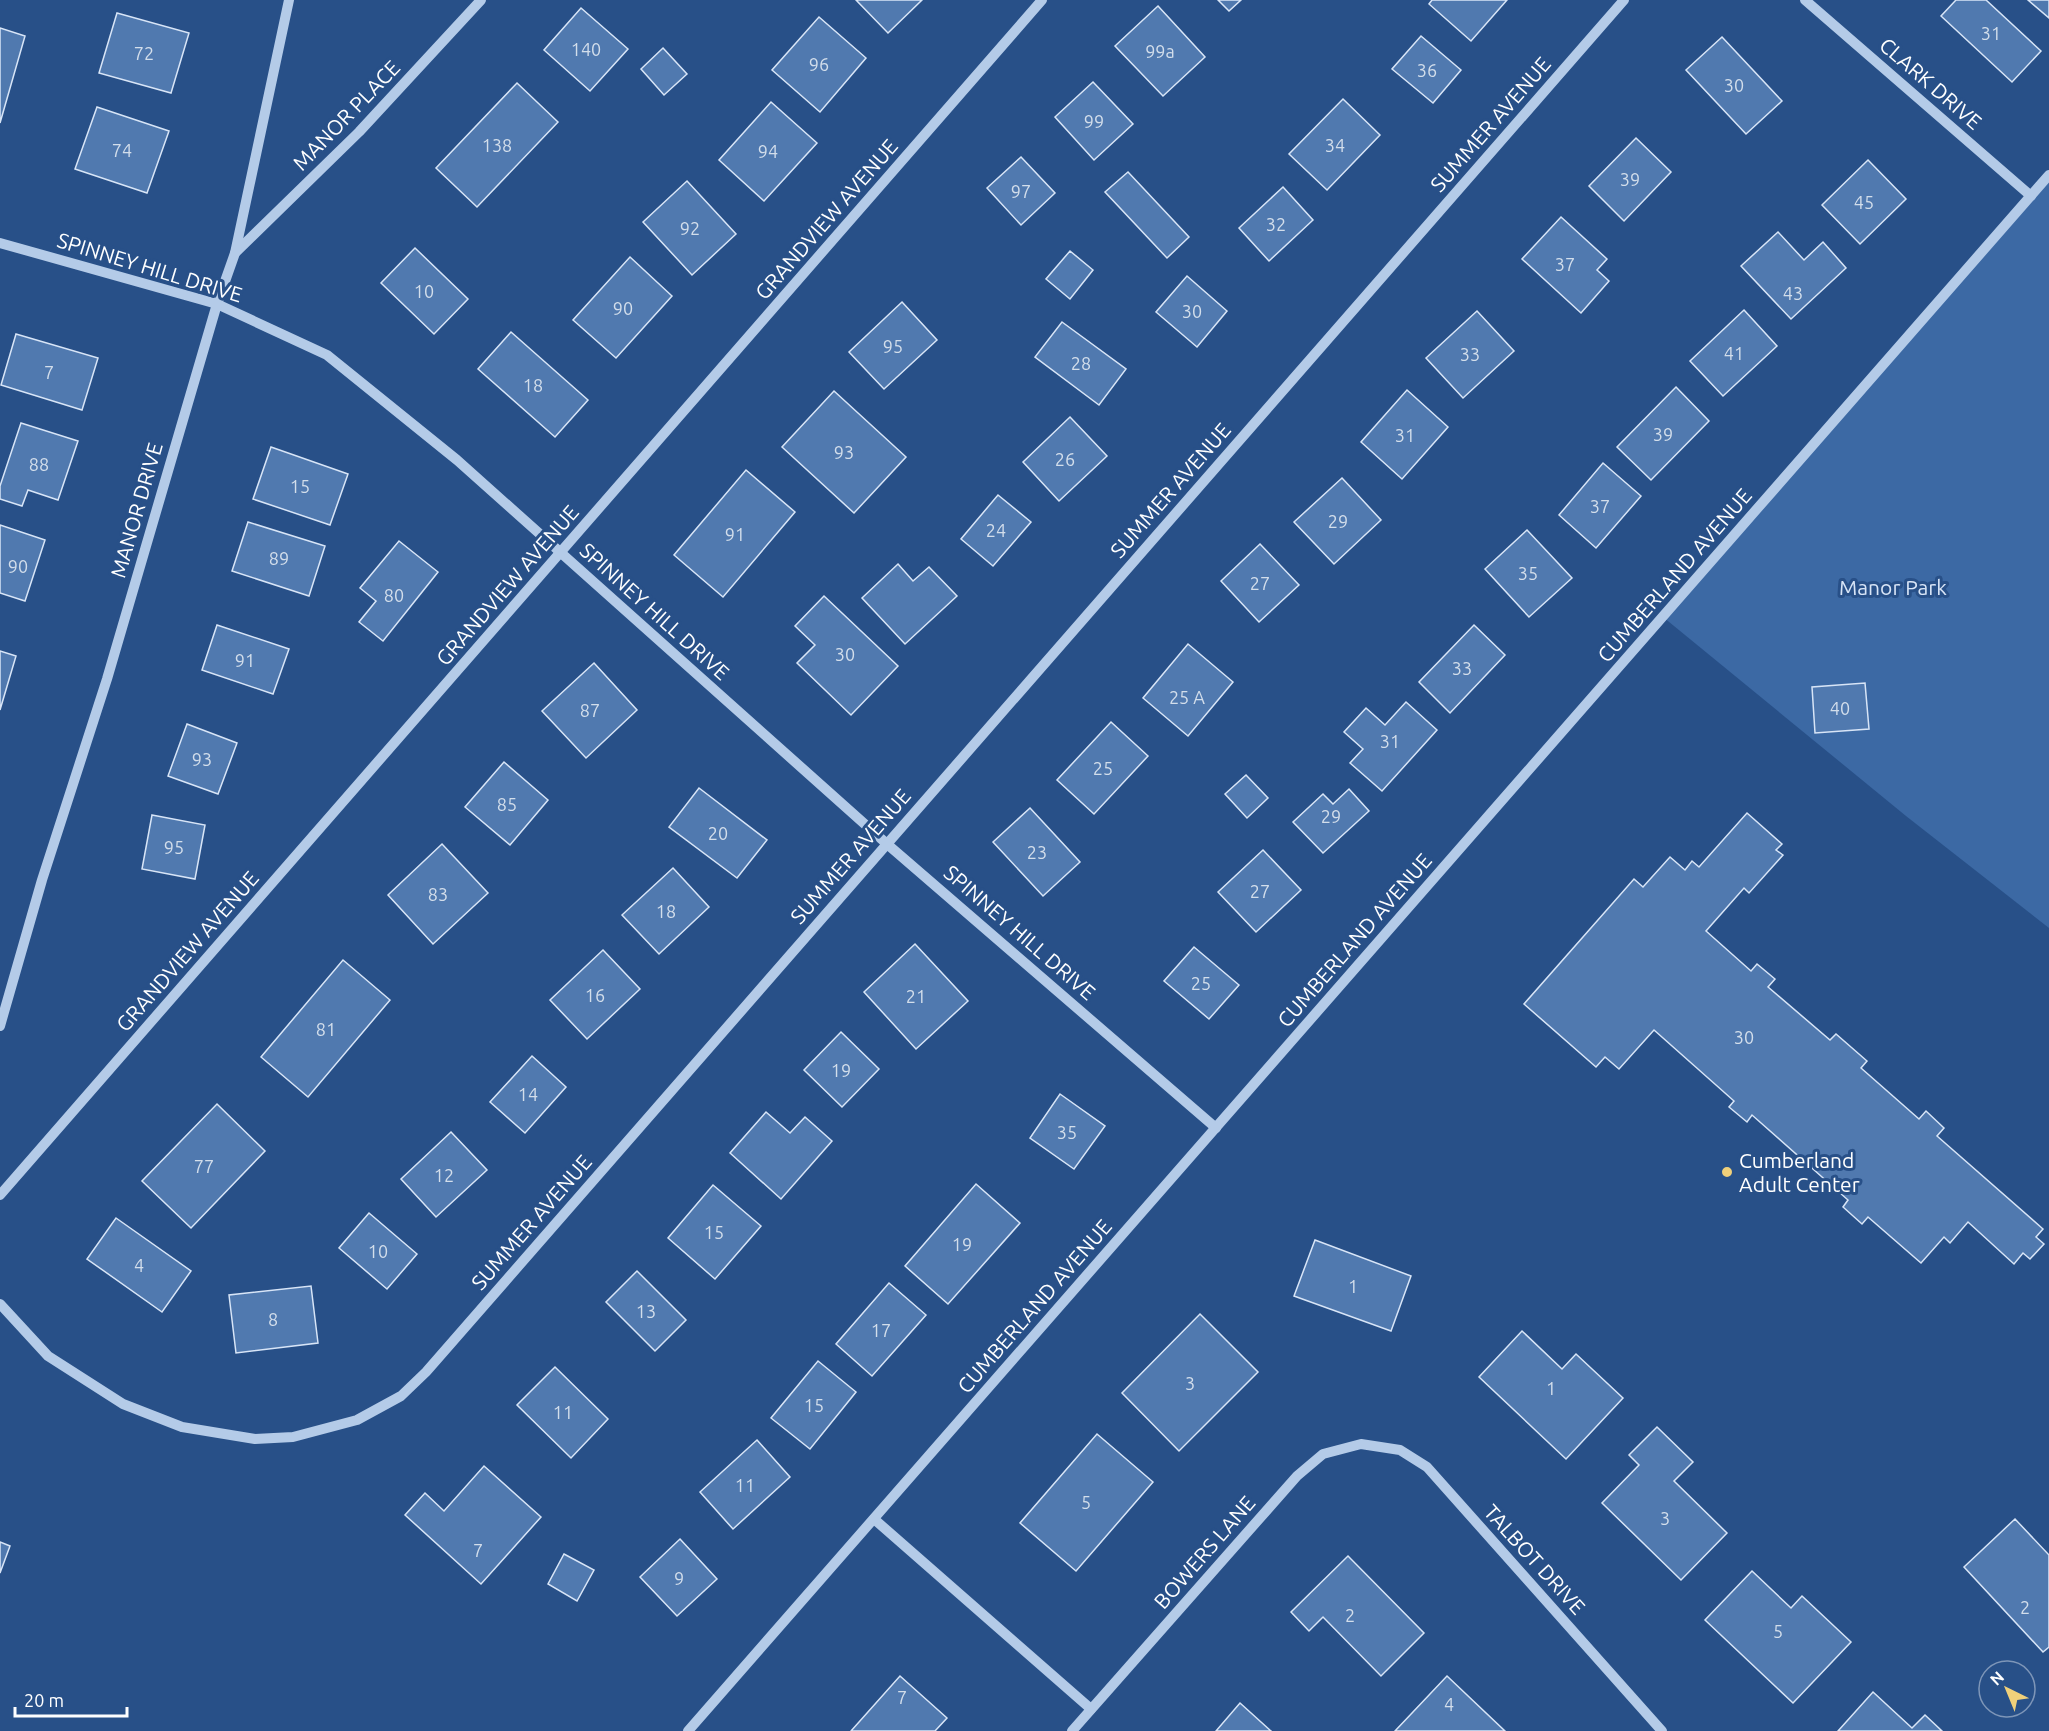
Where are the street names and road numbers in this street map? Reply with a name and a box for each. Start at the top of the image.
street label: CLARK DRIVE [1875,32,1987,134]
street label: SUMMER AVENUE [1425,52,1555,196]
street label: MANOR PLACE [288,55,404,175]
street label: GRANDVIEW AVENUE [750,134,902,304]
street label: SPINNEY HILL DRIVE [55,227,245,307]
street label: SUMMER AVENUE [1105,418,1235,562]
street label: MANOR DRIVE [105,440,167,580]
street label: CUMBERLAND AVENUE [1592,483,1756,667]
street label: GRANDVIEW AVENUE [431,500,583,670]
street label: SPINNEY HILL DRIVE [576,538,734,684]
street label: SUMMER AVENUE [785,784,915,928]
street label: CUMBERLAND AVENUE [1272,848,1436,1032]
street label: SPINNEY HILL DRIVE [940,860,1100,1004]
street label: GRANDVIEW AVENUE [111,866,263,1036]
street label: SUMMER AVENUE [466,1150,596,1294]
street label: CUMBERLAND AVENUE [952,1214,1116,1398]
street label: BOWERS LANE [1149,1491,1259,1613]
street label: TALBOT DRIVE [1480,1499,1590,1619]

